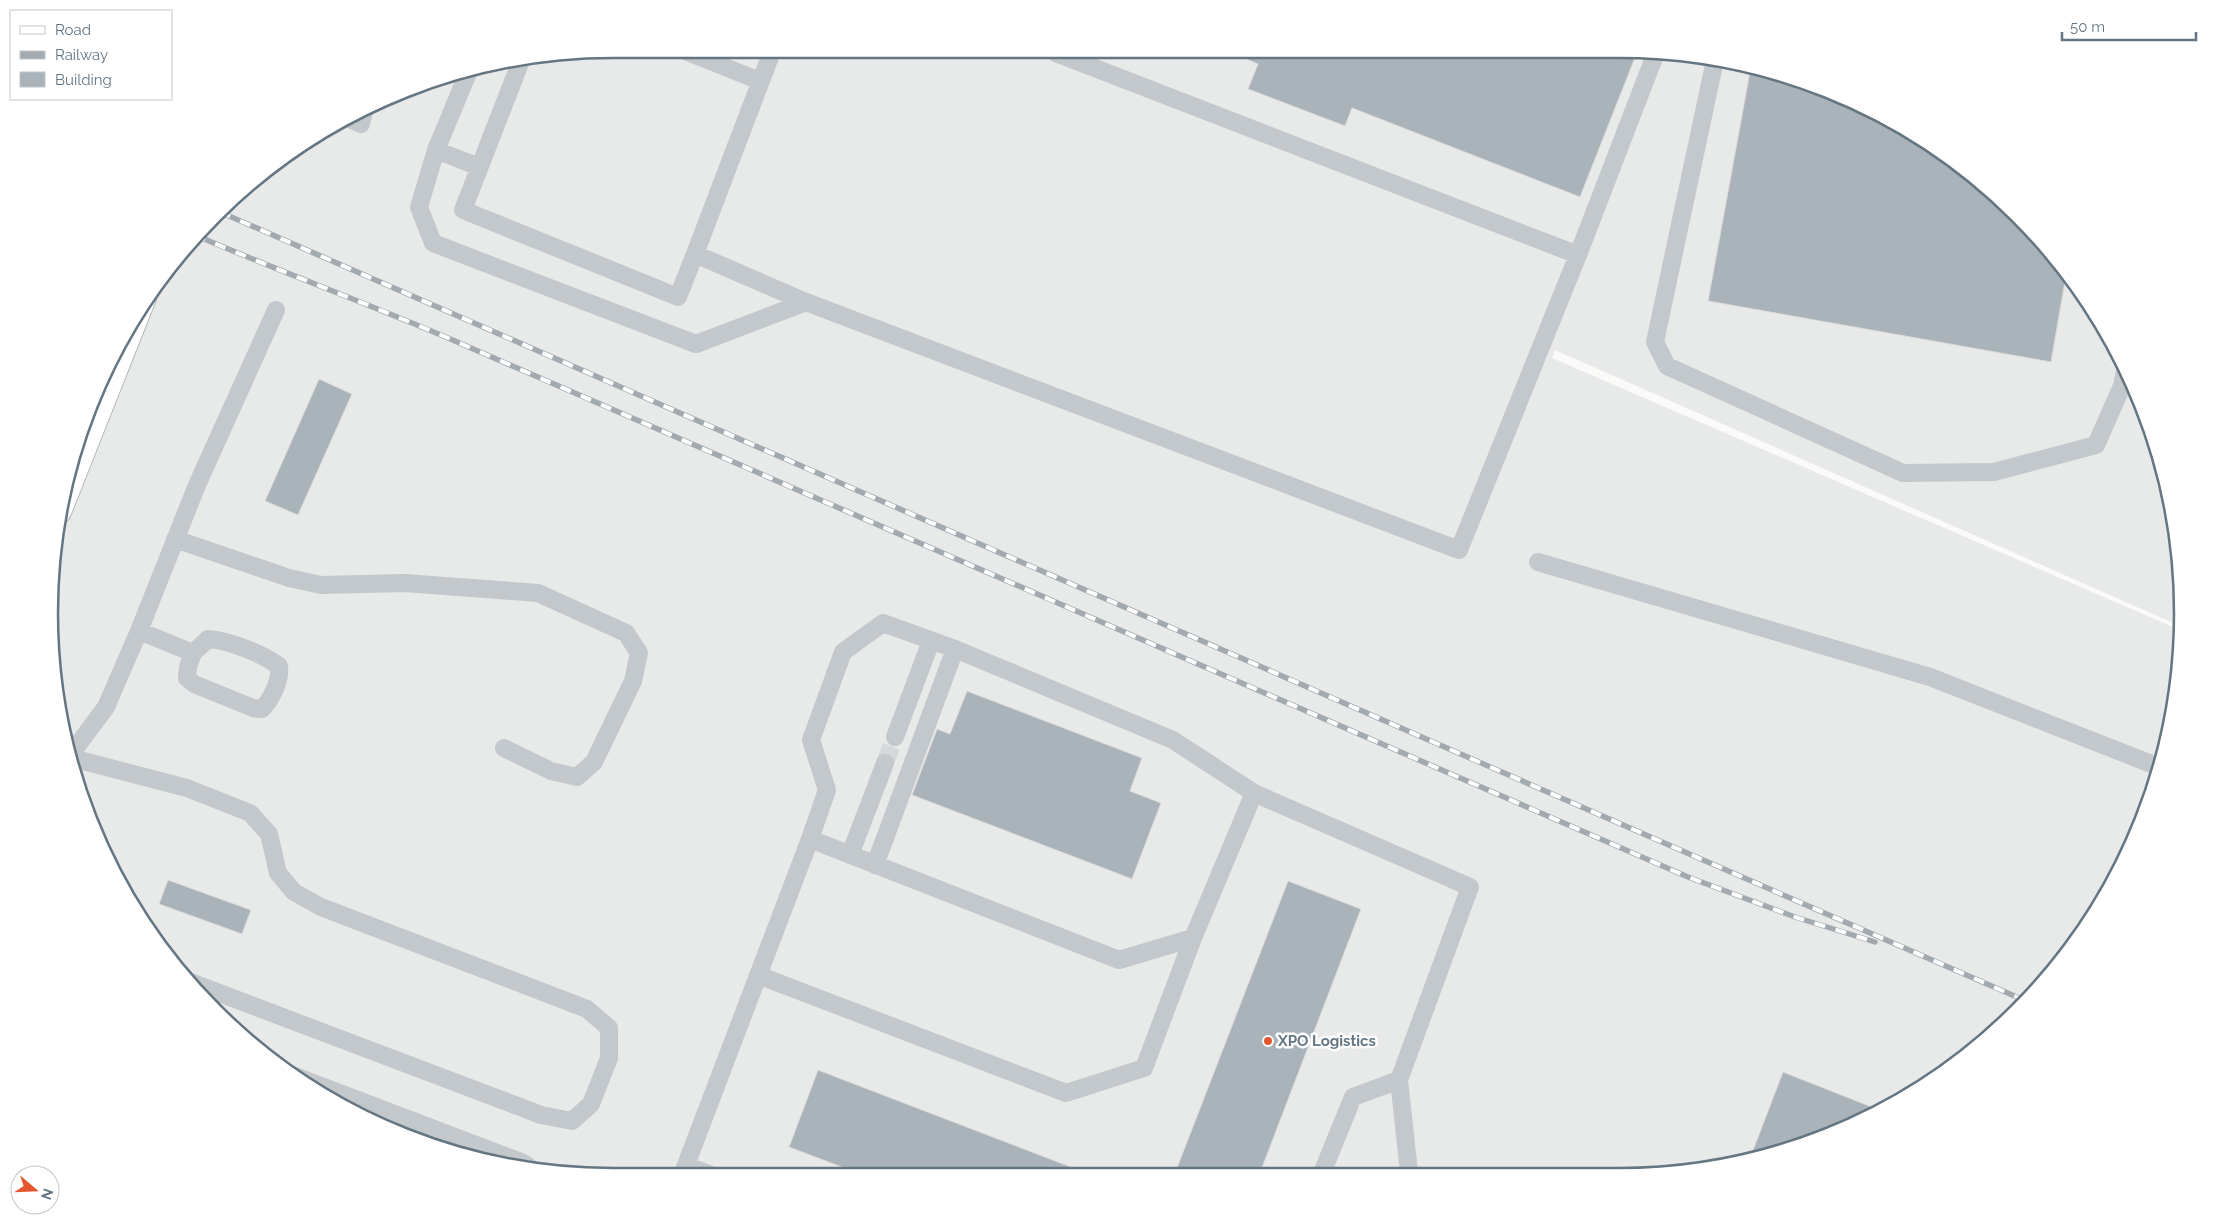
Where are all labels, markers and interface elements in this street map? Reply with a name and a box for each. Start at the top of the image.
legend [10,10,172,100]
scale bar [2062,10,2196,42]
text: 50 m [2070,18,2105,36]
text: Road [55,21,91,39]
text: Railway [55,46,108,64]
text: Building [55,71,112,89]
place label: XPO Logistics [1277,1032,1376,1050]
marker: XPO Logistics [1262,1035,1274,1047]
north arrow [10,1165,60,1215]
text: N [38,1187,57,1202]

